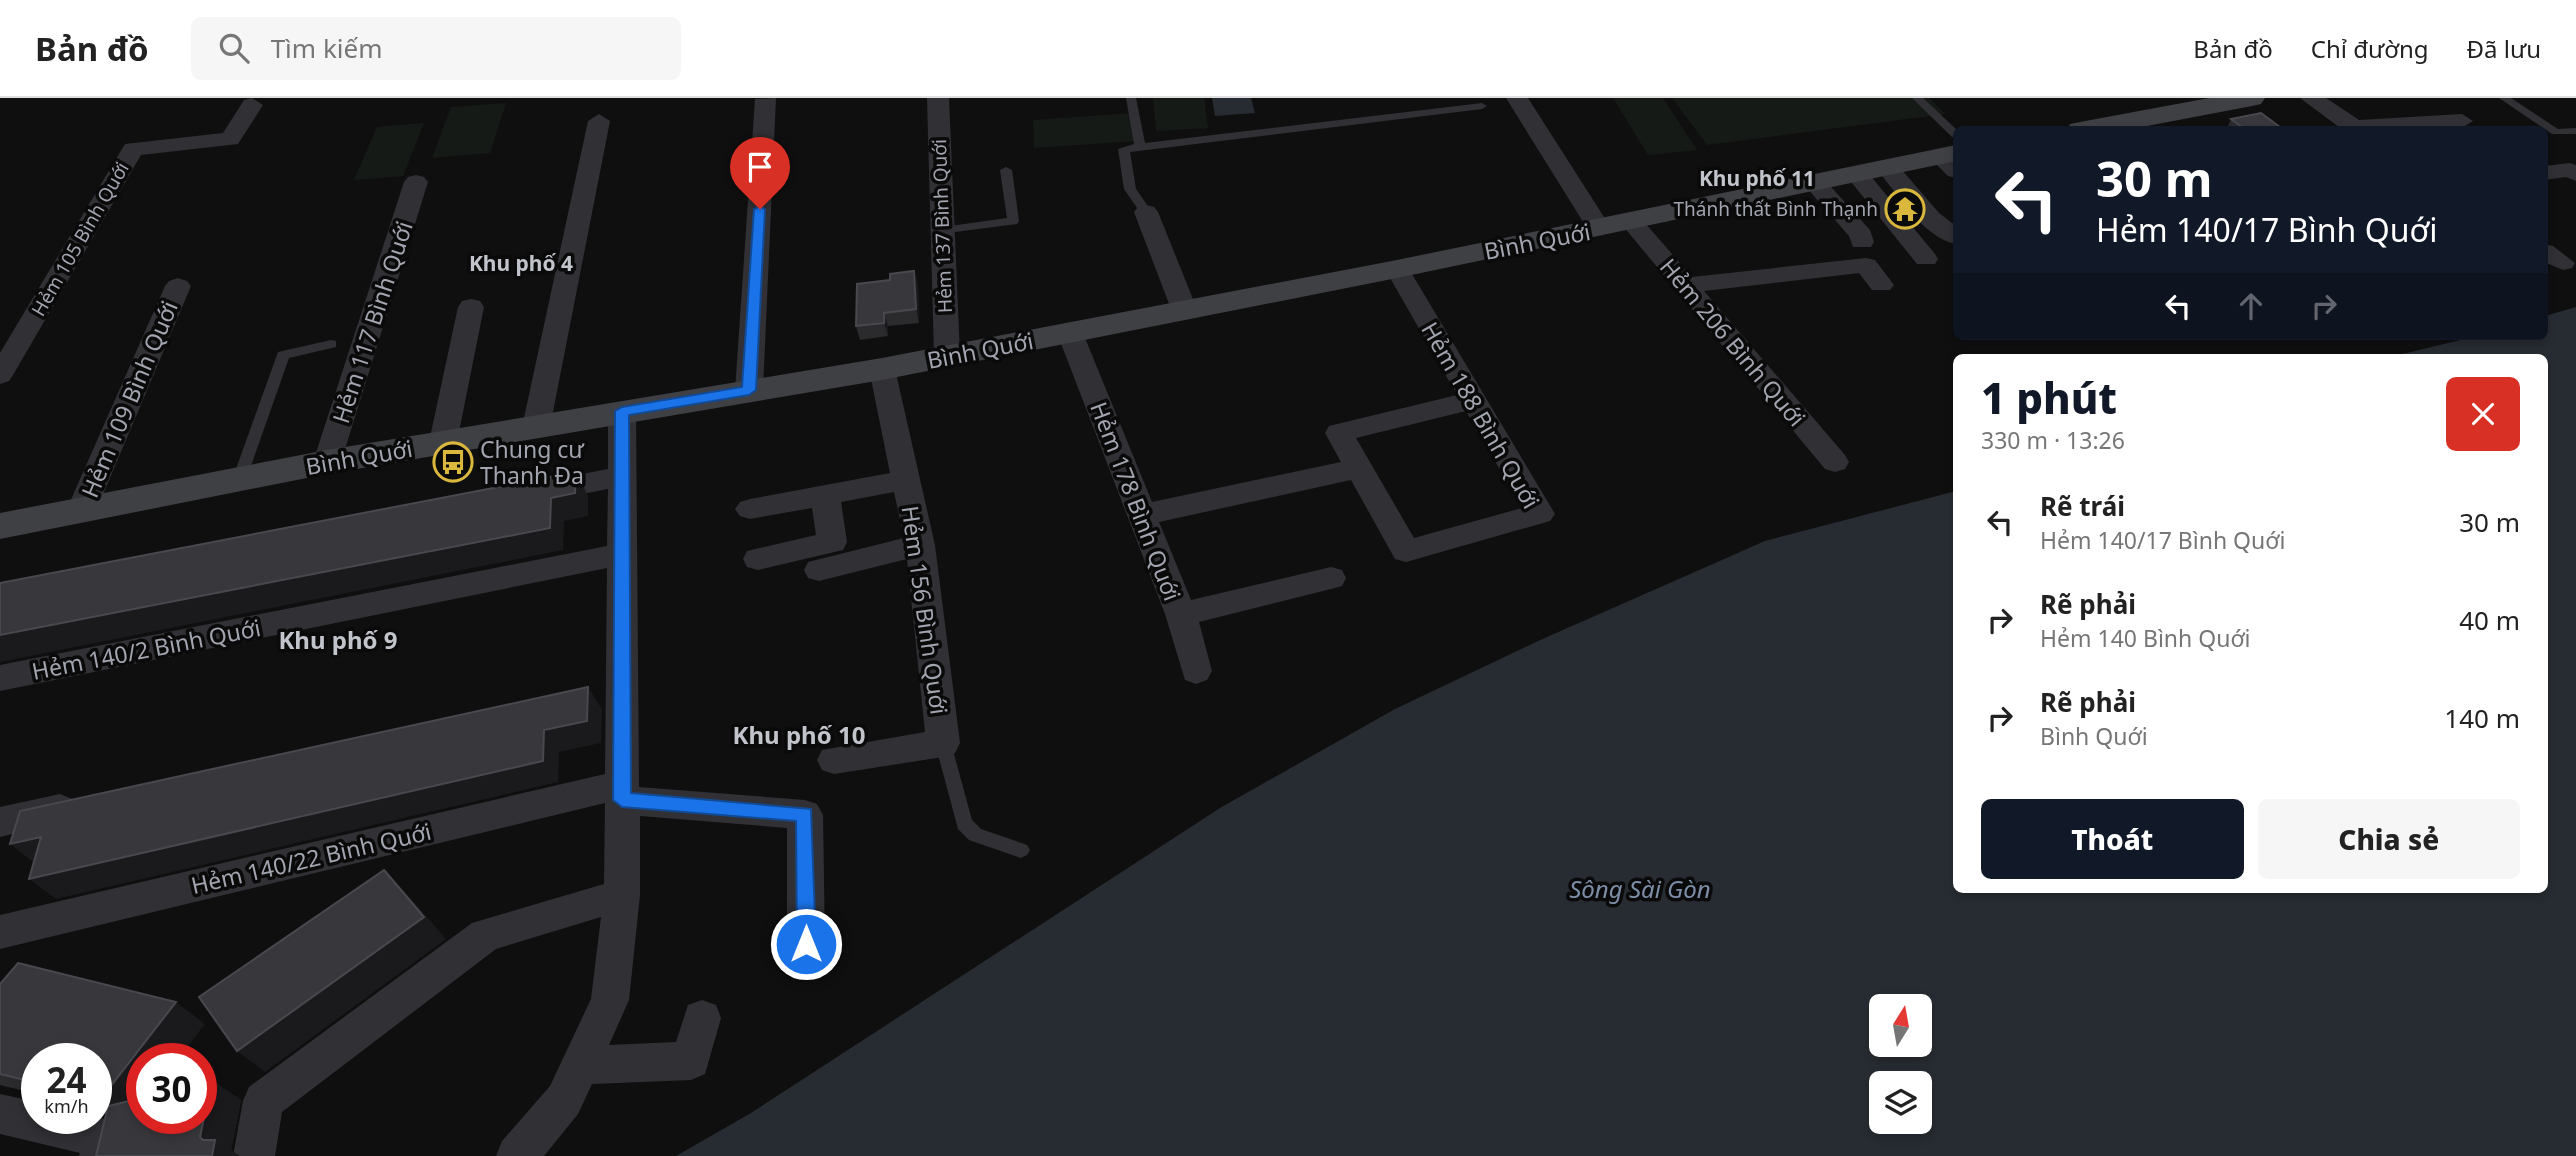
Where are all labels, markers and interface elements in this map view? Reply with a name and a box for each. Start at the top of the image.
search box [191,17,681,80]
text: Bản đồ [35,26,149,71]
icon: search [215,29,253,67]
text: Tìm kiếm [271,30,382,66]
text: Bản đồ [2193,32,2273,65]
text: Chỉ đường [2311,32,2429,65]
text: Đã lưu [2467,32,2541,65]
pin [730,137,790,209]
street label: Hẻm 137 Bình Quới [926,139,958,313]
text: 30 m [2096,145,2213,211]
icon: arrive [741,148,779,186]
icon: left [1981,154,2072,245]
street label: Hẻm 105 Bình Quới [25,157,135,321]
district label: Khu phố 11 [1699,164,1815,192]
temple icon: Thánh thất Bình Thạnh [1884,188,1926,230]
place label: Thánh thất Bình Thạnh [1673,196,1878,222]
text: Hẻm 140/17 Bình Quới [2096,208,2437,251]
street label: Bình Quới [1481,215,1593,267]
street label: Hẻm 117 Bình Quới [324,217,420,427]
district label: Khu phố 4 [469,249,573,277]
street label: Hẻm 206 Bình Quới [1653,251,1813,433]
icon: left [2159,287,2197,325]
icon: ahead [2232,287,2270,325]
icon: right [2305,287,2343,325]
street label: Hẻm 109 Bình Quới [73,296,185,502]
street label: Hẻm 188 Bình Quới [1415,316,1547,514]
street label: Bình Quới [924,324,1036,376]
text: 1 phút [1981,369,2117,426]
button: close [2446,377,2520,451]
street label: Hẻm 178 Bình Quới [1083,397,1189,605]
text: 330 m · 13:26 [1981,424,2125,456]
street label: Bình Quới [303,432,415,482]
place label: Chung cư Thanh Đa [480,433,585,491]
bus stop icon: Chung cư Thanh Đa [432,441,474,483]
text: Rẽ trái [2040,488,2125,524]
icon: left [1981,503,2019,541]
street label: Hẻm 156 Bình Quới [895,504,955,716]
text: 30 m [2459,504,2520,540]
text: Hẻm 140/17 Bình Quới [2040,524,2285,556]
text: Rẽ phải [2040,586,2136,622]
icon: right [1981,601,2019,639]
text: 40 m [2459,602,2520,638]
street label: Hẻm 140/2 Bình Quới [29,611,263,687]
text: Hẻm 140 Bình Quới [2040,622,2251,654]
district label: Khu phố 9 [278,623,398,656]
text: Rẽ phải [2040,684,2136,720]
icon: right [1981,699,2019,737]
text: 140 m [2444,700,2520,736]
district label: Khu phố 10 [733,718,865,751]
text: Bình Quới [2040,720,2148,752]
button: Thoát [1981,799,2244,879]
button: Chia sẻ [2258,799,2520,879]
street label: Hẻm 140/22 Bình Quới [188,815,434,901]
water label: Sông Sài Gòn [1569,872,1711,905]
position arrow [769,907,843,981]
north arrow [1869,994,1932,1057]
map controls [1869,994,1932,1134]
speed limit sign: 30 [126,1043,217,1134]
text: 24 [46,1056,87,1103]
button: layers [1869,1071,1932,1134]
text: km/h [44,1094,89,1118]

